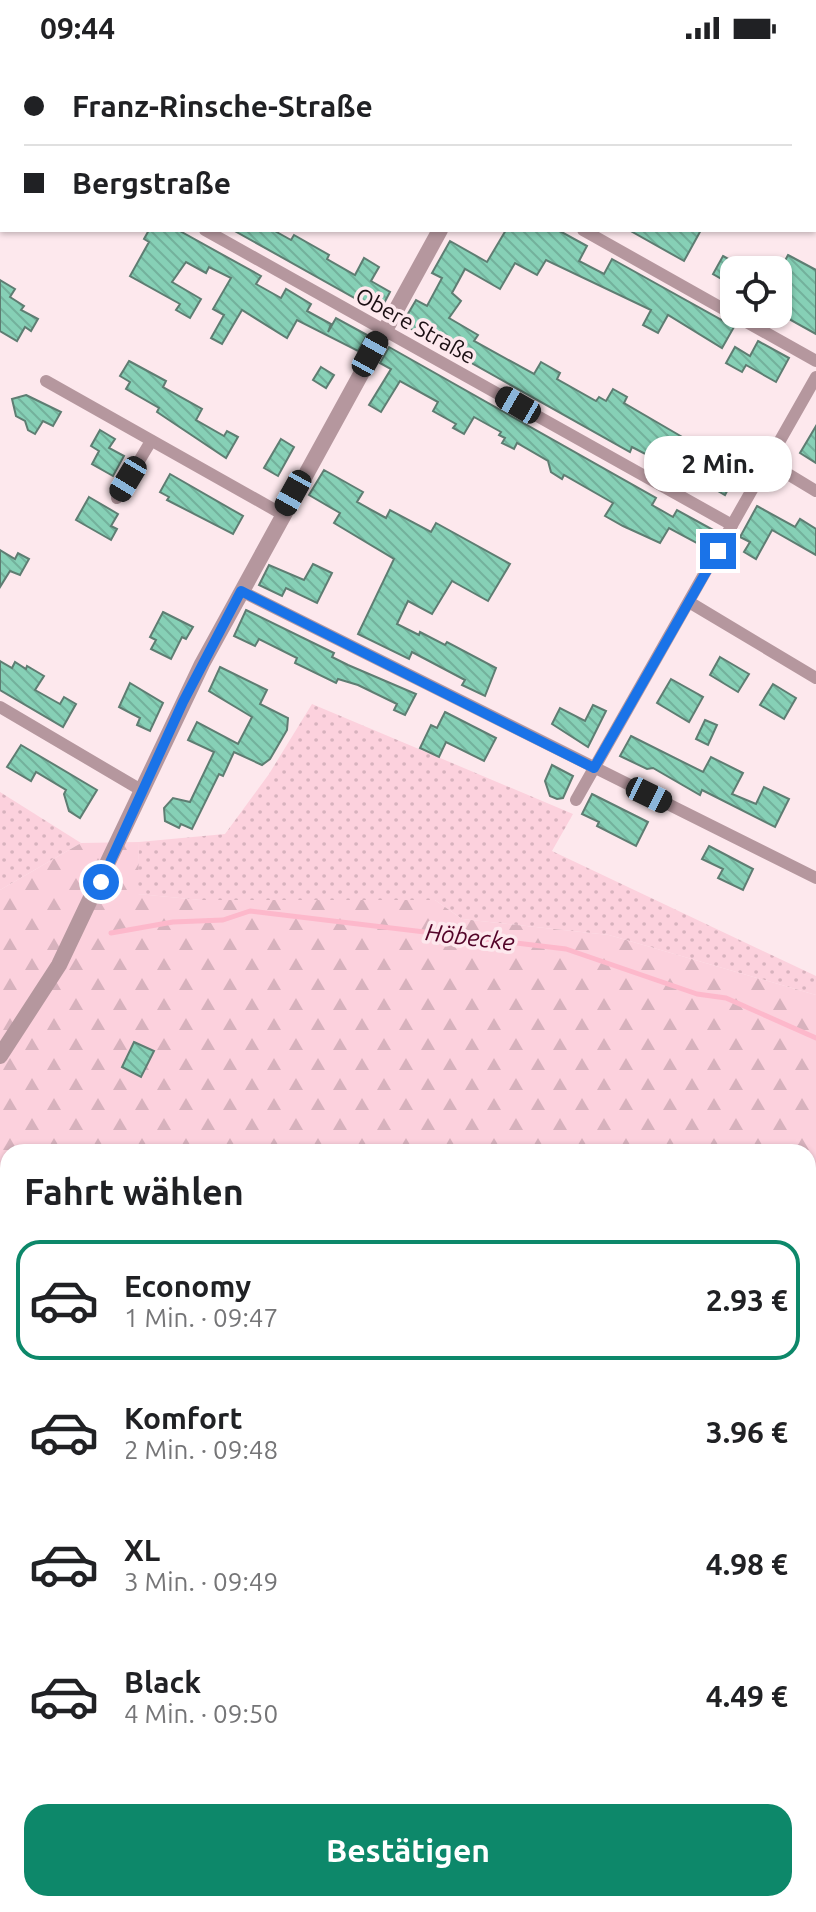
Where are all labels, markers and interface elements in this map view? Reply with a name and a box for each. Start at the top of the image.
text: 09:44 [40,11,115,45]
text: Franz-Rinsche-Straße [72,89,373,123]
text: Bergstraße [72,166,231,200]
map controls [720,256,792,328]
button: locate [720,256,792,328]
street label: Obere Straße [352,282,480,368]
car [348,327,392,381]
car [491,383,545,427]
callout: 2 Min. [644,435,792,491]
text: 2 Min. [682,449,754,478]
car [105,452,151,506]
car [271,466,315,520]
route end [700,533,736,569]
car [622,774,676,816]
route start [83,864,119,900]
water label: Höbecke [424,918,516,956]
text: Fahrt wählen [24,1171,244,1212]
icon: car [28,1264,100,1336]
text: Economy [124,1269,251,1303]
text: 2.93 € [706,1283,788,1317]
text: 1 Min. · 09:47 [124,1303,278,1332]
icon: car [28,1396,100,1468]
text: Komfort [124,1401,242,1435]
text: 3.96 € [706,1415,788,1449]
text: 2 Min. · 09:48 [124,1435,278,1464]
icon: car [28,1528,100,1600]
text: XL [124,1533,160,1567]
text: 4.98 € [706,1547,788,1581]
text: 3 Min. · 09:49 [124,1567,278,1596]
icon: car [28,1660,100,1732]
text: Black [124,1665,201,1699]
text: 4.49 € [706,1679,788,1713]
text: 4 Min. · 09:50 [124,1699,278,1728]
button: Bestätigen [24,1804,792,1896]

